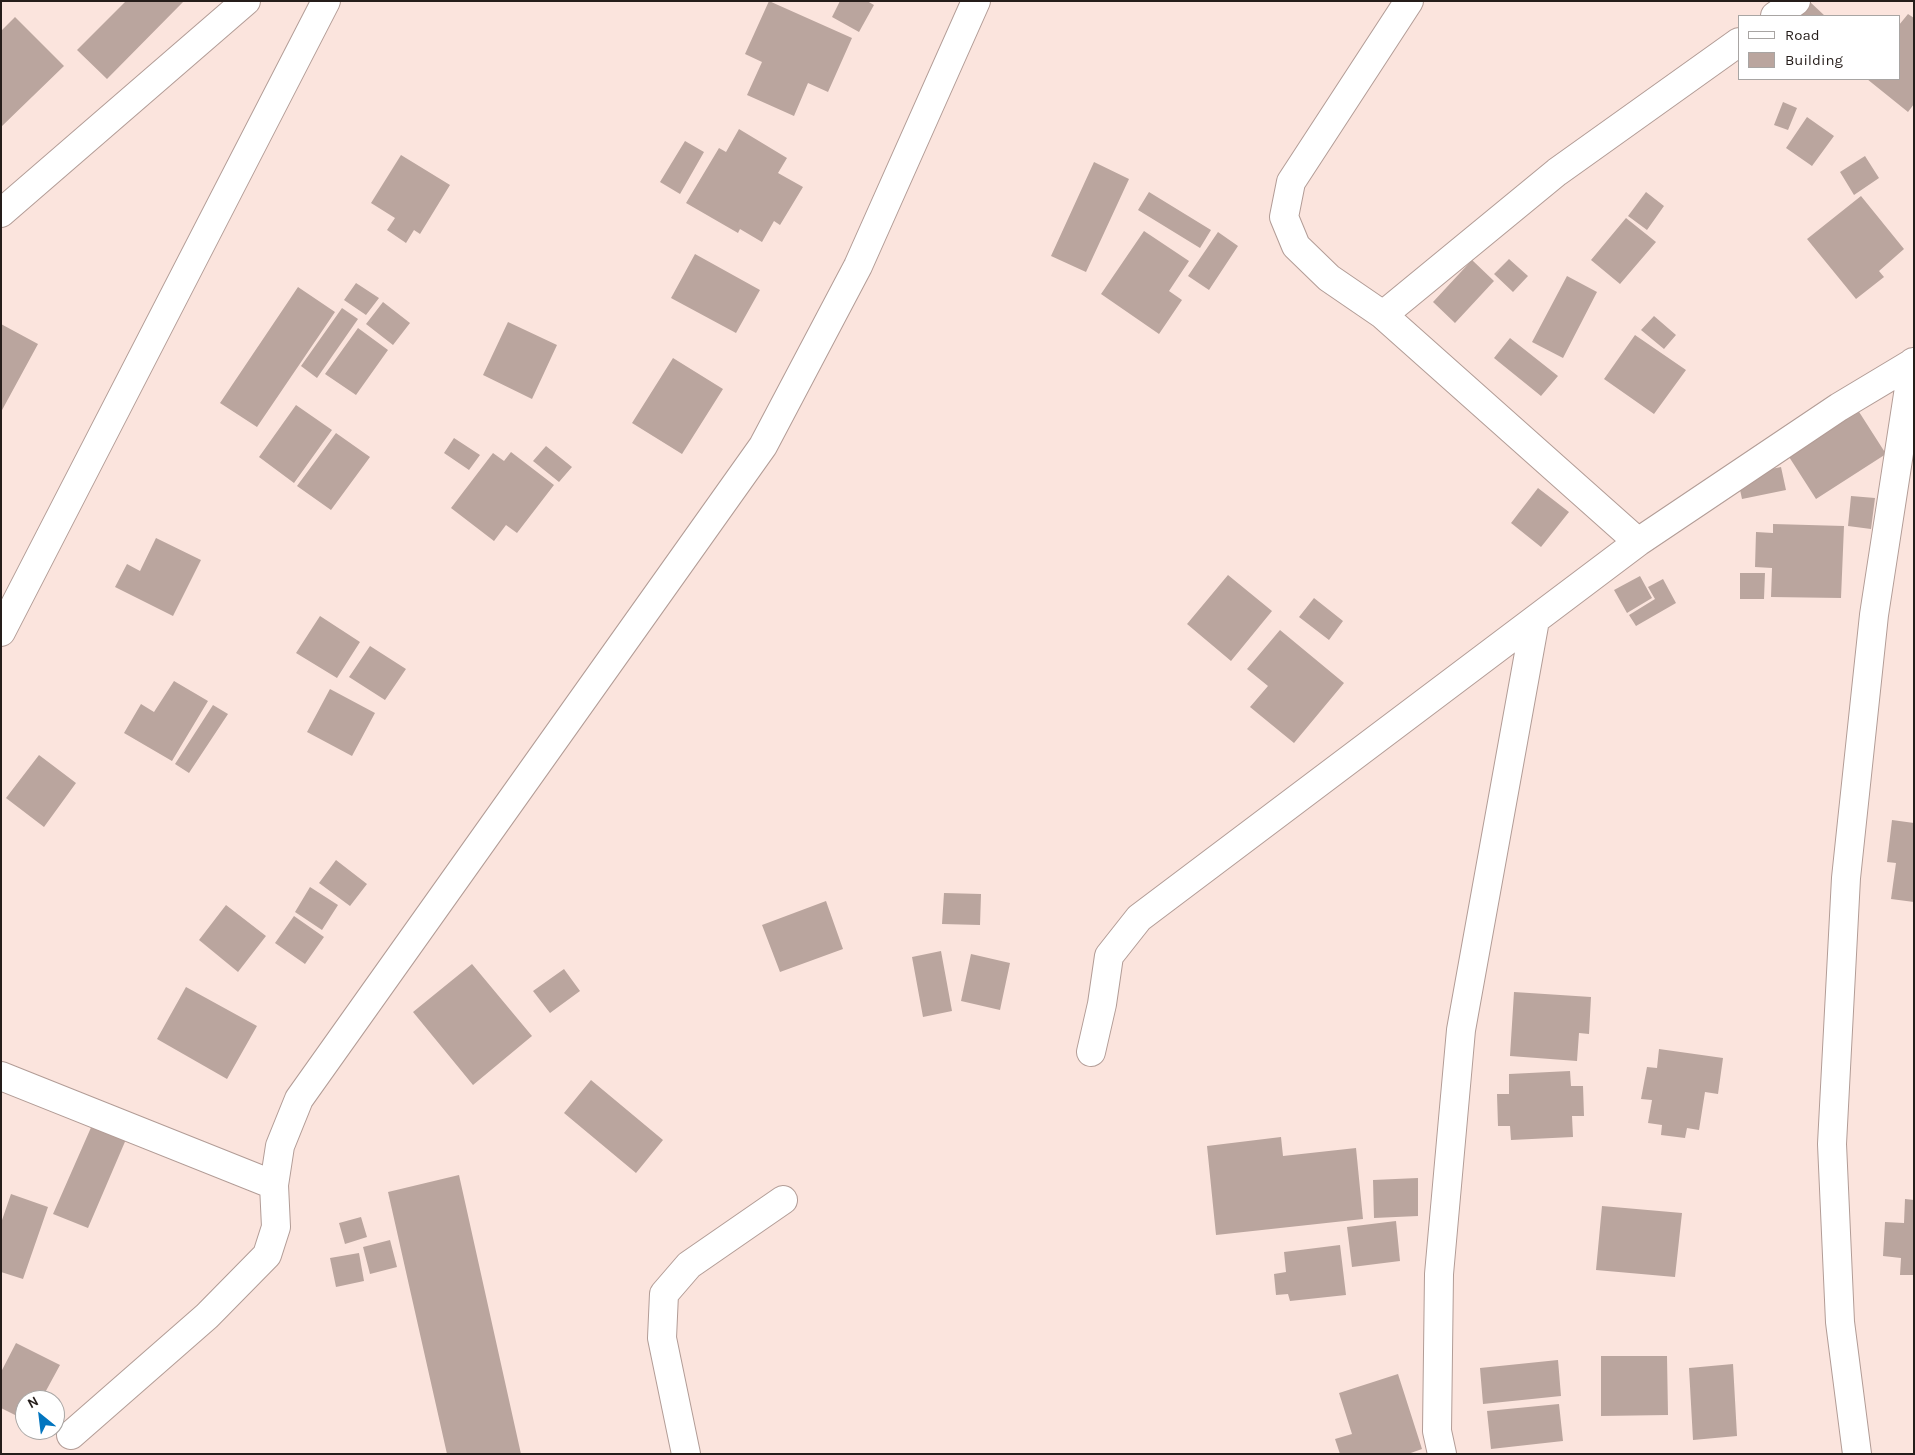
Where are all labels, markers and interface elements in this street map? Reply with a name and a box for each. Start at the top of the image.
legend [1738,15,1900,80]
text: Road [1785,26,1820,44]
text: Building [1785,51,1843,69]
north arrow [15,1390,65,1440]
text: N [24,1392,41,1412]

